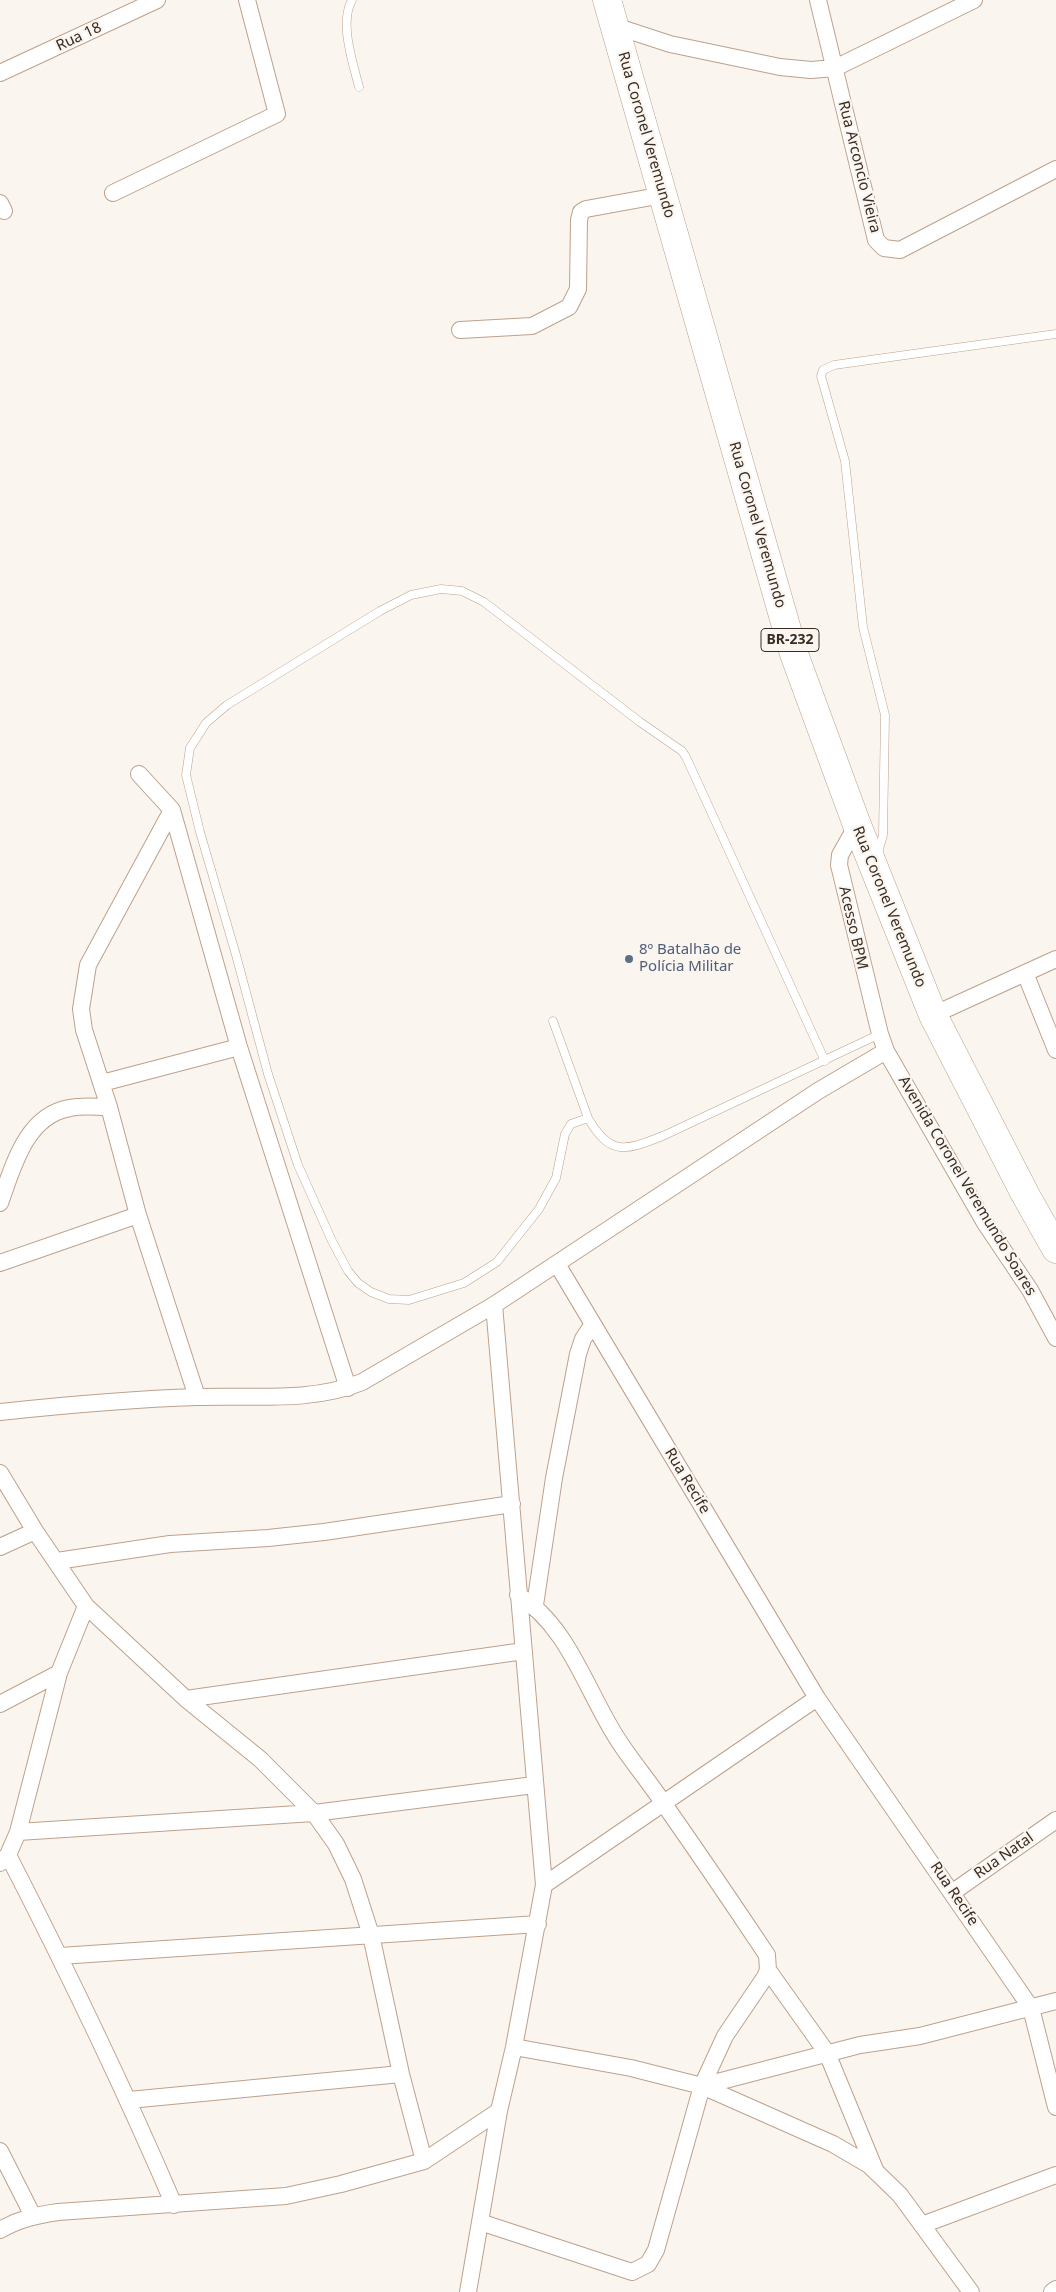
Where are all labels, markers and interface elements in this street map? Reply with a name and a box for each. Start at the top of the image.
street label: Rua 18 [53,19,105,55]
street label: Rua Coronel Veremundo [614,50,678,220]
street label: Rua Arconcio Vieira [834,99,884,235]
street label: Rua Coronel Veremundo [725,440,789,610]
road number: BR-232 [761,628,819,652]
street label: Rua Coronel Veremundo [848,824,930,990]
street label: Acesso BPM [835,885,871,971]
place label: 8º Batalhão de Polícia Militar [639,941,741,976]
marker: 8º Batalhão de Polícia Militar [623,953,635,965]
street label: Avenida Coronel Veremundo Soares [894,1073,1040,1299]
street label: Rua Recife [660,1445,714,1517]
street label: Rua Natal [971,1829,1037,1883]
street label: Rua Recife [926,1859,982,1929]

